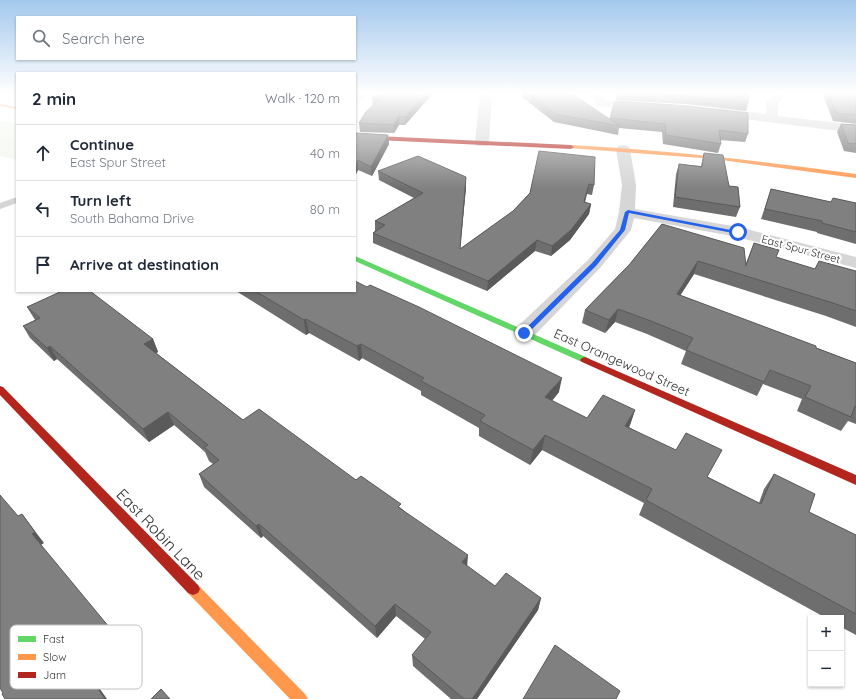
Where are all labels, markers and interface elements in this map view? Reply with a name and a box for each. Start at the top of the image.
search box [16,16,356,60]
icon: search [30,27,52,49]
text: Search here [62,29,145,48]
text: 2 min [32,88,76,109]
text: Walk · 120 m [265,90,340,106]
text: Continue [70,135,134,154]
icon: ahead [32,142,54,164]
text: 40 m [310,145,340,161]
text: East Spur Street [70,154,166,170]
text: Turn left [70,191,132,210]
icon: left [32,198,54,220]
text: 80 m [310,201,340,217]
text: South Bahama Drive [70,210,194,226]
route start [729,223,747,241]
street label: East Spur Street [760,232,842,266]
icon: arrive [32,254,54,276]
text: Arrive at destination [70,255,219,274]
route end [515,324,533,342]
street label: East Orangewood Street [552,325,692,399]
street label: East Robin Lane [112,484,210,584]
map controls [808,615,844,687]
button: + [808,615,844,651]
legend [10,625,142,689]
text: Fast [43,632,65,646]
text: Slow [43,650,67,664]
button: − [808,651,844,687]
text: Jam [43,668,66,682]

